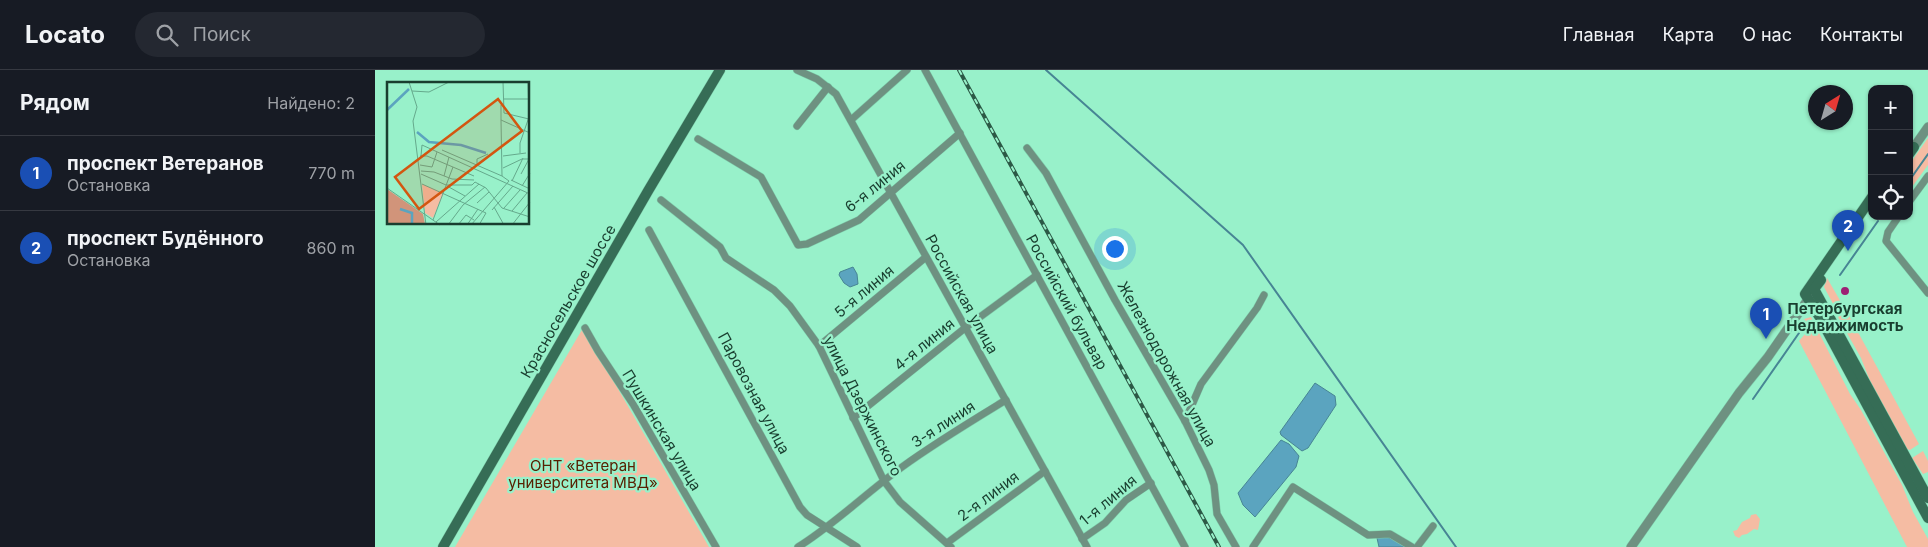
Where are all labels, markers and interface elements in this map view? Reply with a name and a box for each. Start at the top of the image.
search box [135,12,485,57]
text: Locato [25,20,105,49]
icon: search [153,21,181,49]
text: Поиск [193,23,251,46]
text: Главная [1563,24,1634,45]
text: Карта [1662,24,1714,45]
text: О нас [1742,24,1792,45]
text: Контакты [1820,24,1903,45]
inset map [387,82,530,225]
north arrow [1808,85,1853,130]
map controls [1868,85,1913,220]
button: + [1868,85,1913,130]
text: Рядом [20,90,90,115]
text: Найдено: 2 [267,93,355,113]
button: − [1868,130,1913,175]
text: проспект Ветеранов [67,152,264,175]
street label: 6-я линия [841,156,909,216]
text: 1 [33,163,39,183]
text: 770 m [308,163,355,183]
text: Остановка [67,175,151,195]
button: locate [1868,175,1913,220]
pin: 2 [1832,210,1864,251]
street label: Красносельское шоссе [516,221,620,381]
text: проспект Будённого [67,227,264,250]
street label: Российская улица [921,231,1003,357]
street label: Российский бульвар [1022,231,1112,373]
your location [1102,236,1128,262]
text: 2 [31,238,41,258]
text: 860 m [307,238,355,258]
text: Остановка [67,250,151,270]
street label: 5-я линия [830,261,898,321]
street label: Железнодорожная улица [1114,278,1220,450]
marker: Петербургская Недвижимость [1839,285,1851,297]
pin: 1 [1750,298,1782,339]
place label: Петербургская Недвижимость [1786,299,1904,335]
street label: 4-я линия [890,314,958,374]
street label: Паровозная улица [714,329,794,457]
street label: улица Дзержинского [819,333,907,479]
street label: Пушкинская улица [618,366,706,494]
street label: 3-я линия [908,396,978,452]
park label: ОНТ «Ветеран университета МВД» [508,456,658,492]
street label: 2-я линия [953,467,1023,525]
street label: 1-я линия [1075,471,1141,529]

